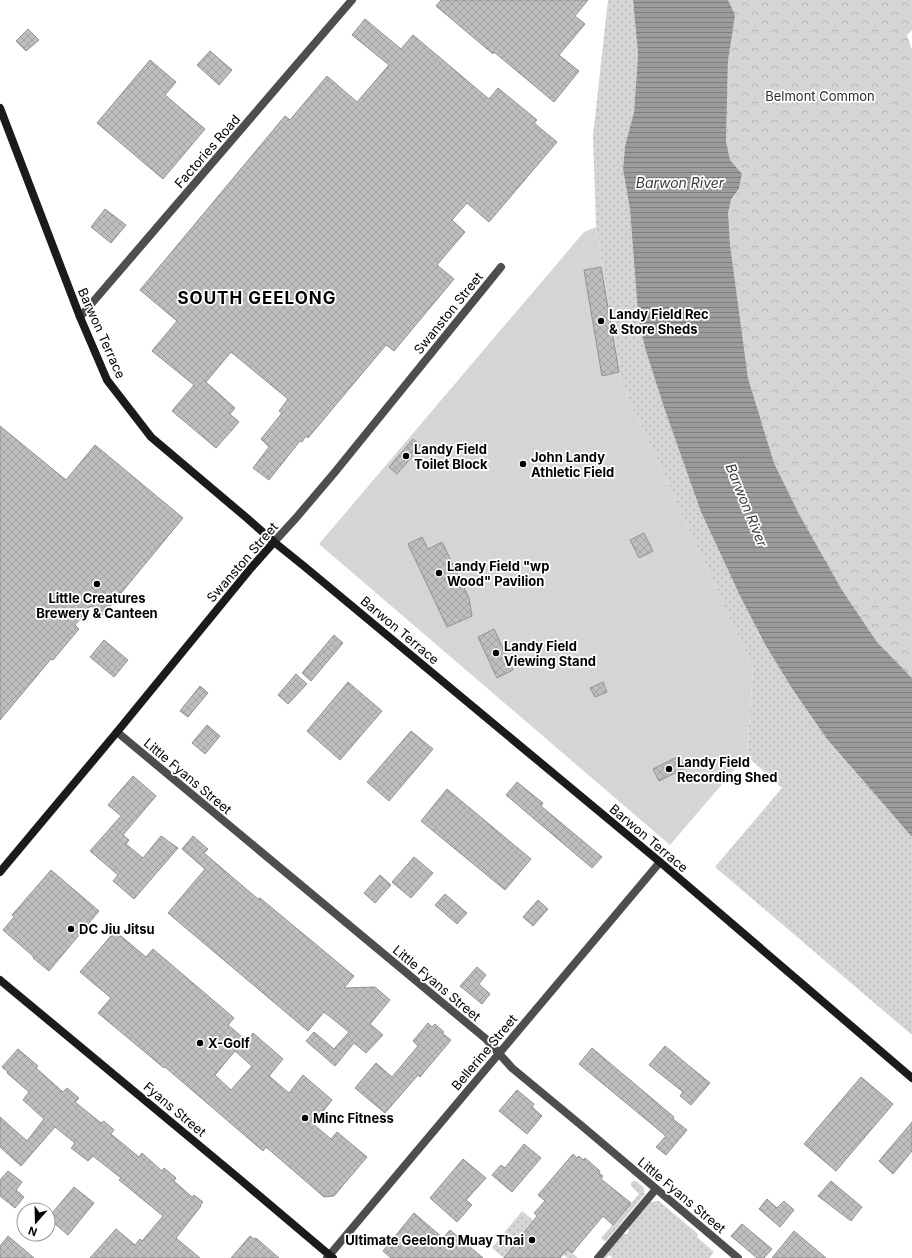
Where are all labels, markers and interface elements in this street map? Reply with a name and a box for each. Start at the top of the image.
park label: Belmont Common [765,88,875,104]
street label: Factories Road [171,111,243,191]
water label: Barwon River [636,174,725,191]
street label: Swanston Street [410,269,486,357]
street label: Barwon Terrace [75,285,129,381]
district label: SOUTH GEELONG [177,288,337,308]
place label: Landy Field Rec & Store Sheds [609,306,709,337]
marker: Landy Field Rec & Store Sheds [596,316,606,326]
place label: Landy Field Toilet Block [414,441,488,472]
place label: John Landy Athletic Field [531,449,614,480]
marker: Landy Field Toilet Block [401,451,411,461]
marker: John Landy Athletic Field [518,459,528,469]
water label: Barwon River [723,461,772,550]
street label: Swanston Street [203,519,281,605]
place label: Landy Field "wp Wood" Pavilion [447,558,549,589]
marker: Landy Field "wp Wood" Pavilion [434,568,444,578]
marker: Little Creatures Brewery & Canteen [92,579,102,589]
place label: Little Creatures Brewery & Canteen [36,590,158,621]
street label: Barwon Terrace [357,593,443,667]
place label: Landy Field Viewing Stand [504,638,596,669]
marker: Landy Field Viewing Stand [491,648,501,658]
street label: Little Fyans Street [141,735,235,817]
place label: Landy Field Recording Shed [677,754,777,785]
marker: Landy Field Recording Shed [664,764,674,774]
street label: Barwon Terrace [606,801,692,875]
place label: DC Jiu Jitsu [79,921,155,937]
marker: DC Jiu Jitsu [66,924,76,934]
street label: Little Fyans Street [390,942,484,1024]
street label: Bellerine Street [448,1011,520,1093]
place label: X-Golf [208,1035,250,1051]
marker: X-Golf [195,1038,205,1048]
street label: Fyans Street [140,1078,210,1140]
place label: Minc Fitness [313,1110,394,1126]
marker: Minc Fitness [300,1113,310,1123]
street label: Little Fyans Street [635,1154,729,1236]
north arrow [16,1202,56,1242]
text: N [26,1223,39,1239]
place label: Ultimate Geelong Muay Thai [345,1232,524,1248]
marker: Ultimate Geelong Muay Thai [527,1235,537,1245]

